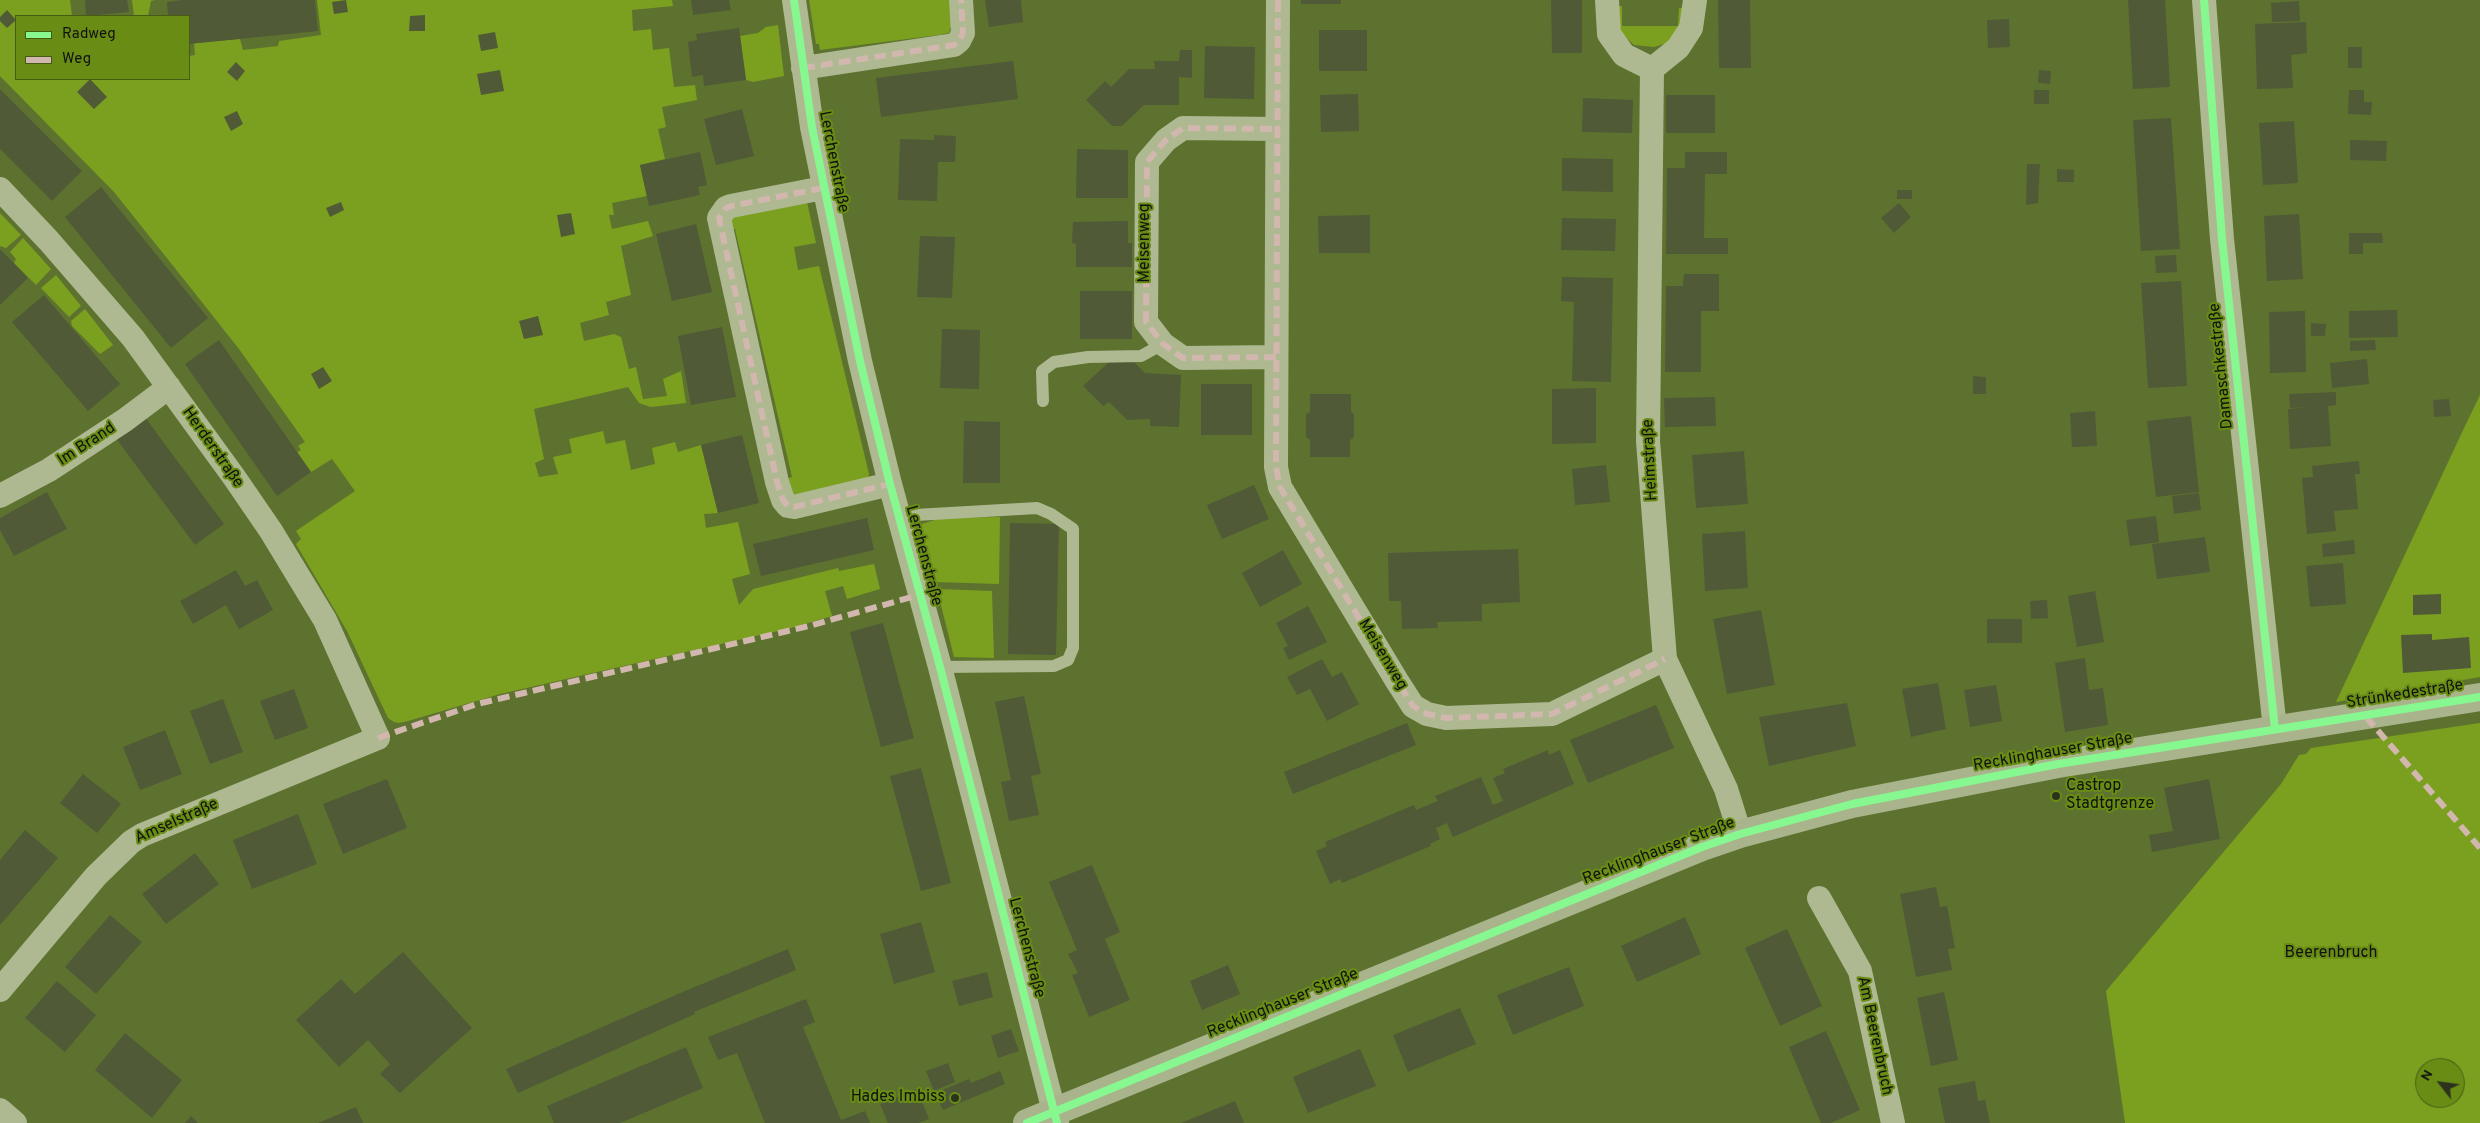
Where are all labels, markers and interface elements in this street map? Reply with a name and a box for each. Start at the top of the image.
legend [15,15,190,80]
text: Radweg [62,25,116,44]
text: Weg [62,50,91,69]
street label: Lerchenstraße [814,110,852,214]
street label: Meisenweg [1136,203,1156,283]
street label: Damaschkestraße [2206,302,2238,430]
street label: Herderstraße [177,404,247,492]
street label: Im Brand [54,419,120,471]
street label: Heimstraße [1639,419,1663,501]
street label: Lerchenstraße [900,504,946,608]
street label: Meisenweg [1353,616,1411,694]
street label: Strünkedestraße [2345,676,2465,714]
street label: Recklinghauser Straße [1972,730,2134,776]
place label: Castrop Stadtgrenze [2066,777,2154,815]
marker: Castrop Stadtgrenze [2050,790,2062,802]
street label: Amselstraße [132,795,222,849]
street label: Recklinghauser Straße [1580,814,1738,890]
street label: Lerchenstraße [1003,896,1049,1000]
park label: Beerenbruch [2285,944,2377,964]
street label: Recklinghauser Straße [1205,965,1361,1043]
street label: Am Beerenbruch [1852,975,1896,1097]
north arrow [2415,1058,2465,1108]
text: N [2418,1067,2437,1084]
place label: Hades Imbiss [851,1088,945,1108]
marker: Hades Imbiss [949,1092,961,1104]

